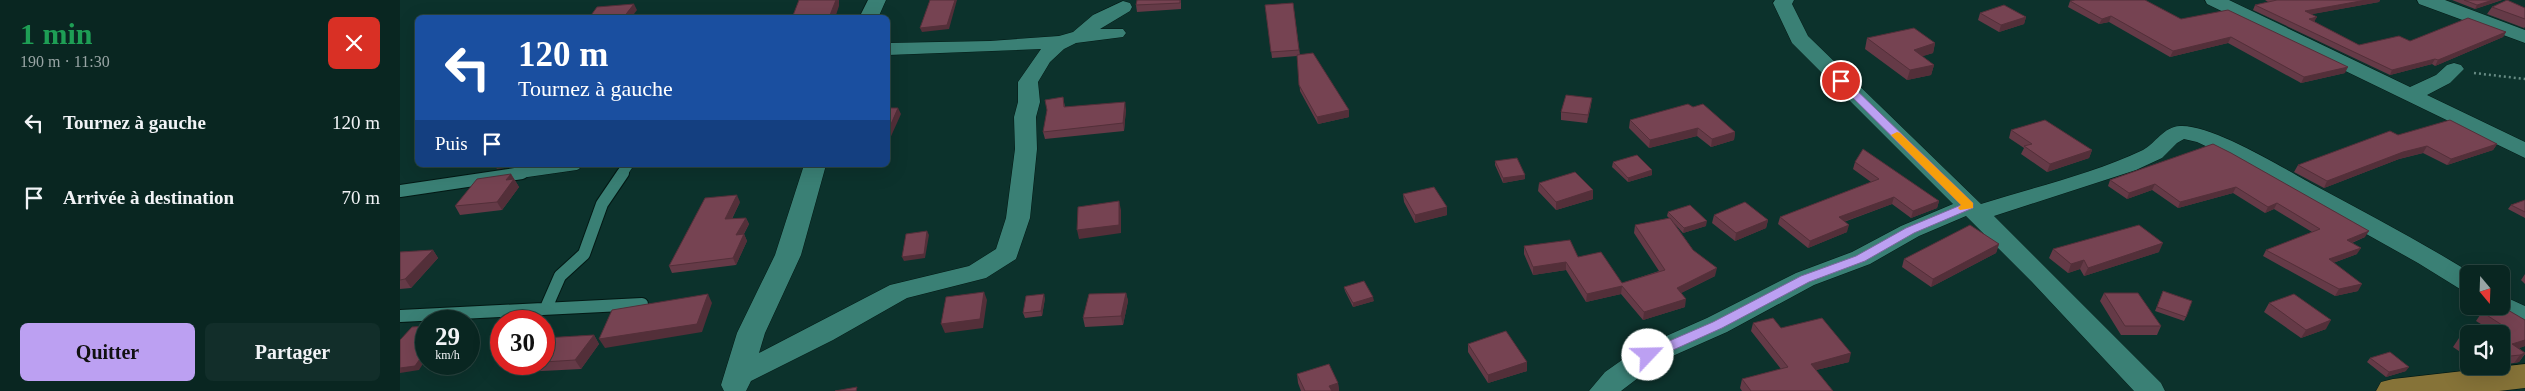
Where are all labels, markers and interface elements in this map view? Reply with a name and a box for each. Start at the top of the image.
text: 1 min [20,17,93,50]
button: close [328,17,380,69]
icon: left [435,35,500,100]
text: 120 m [518,35,608,74]
text: 190 m · 11:30 [20,53,110,70]
pin [1820,60,1862,102]
icon: arrive [1827,67,1855,95]
text: Tournez à gauche [518,76,673,101]
icon: left [20,109,48,137]
text: Tournez à gauche [63,112,206,133]
text: 120 m [332,112,380,133]
icon: arrive [478,130,506,158]
text: Puis [435,133,468,154]
icon: arrive [20,184,48,212]
text: Arrivée à destination [63,187,234,208]
text: 70 m [341,187,380,208]
north arrow [2460,265,2510,315]
map controls [2460,265,2510,375]
speed limit sign: 30 [490,310,555,375]
button: Quitter [20,323,195,381]
button: Partager [205,323,380,381]
text: 29 [435,323,460,350]
button: sound [2460,325,2510,375]
position arrow [1621,328,1673,380]
text: km/h [435,348,460,362]

